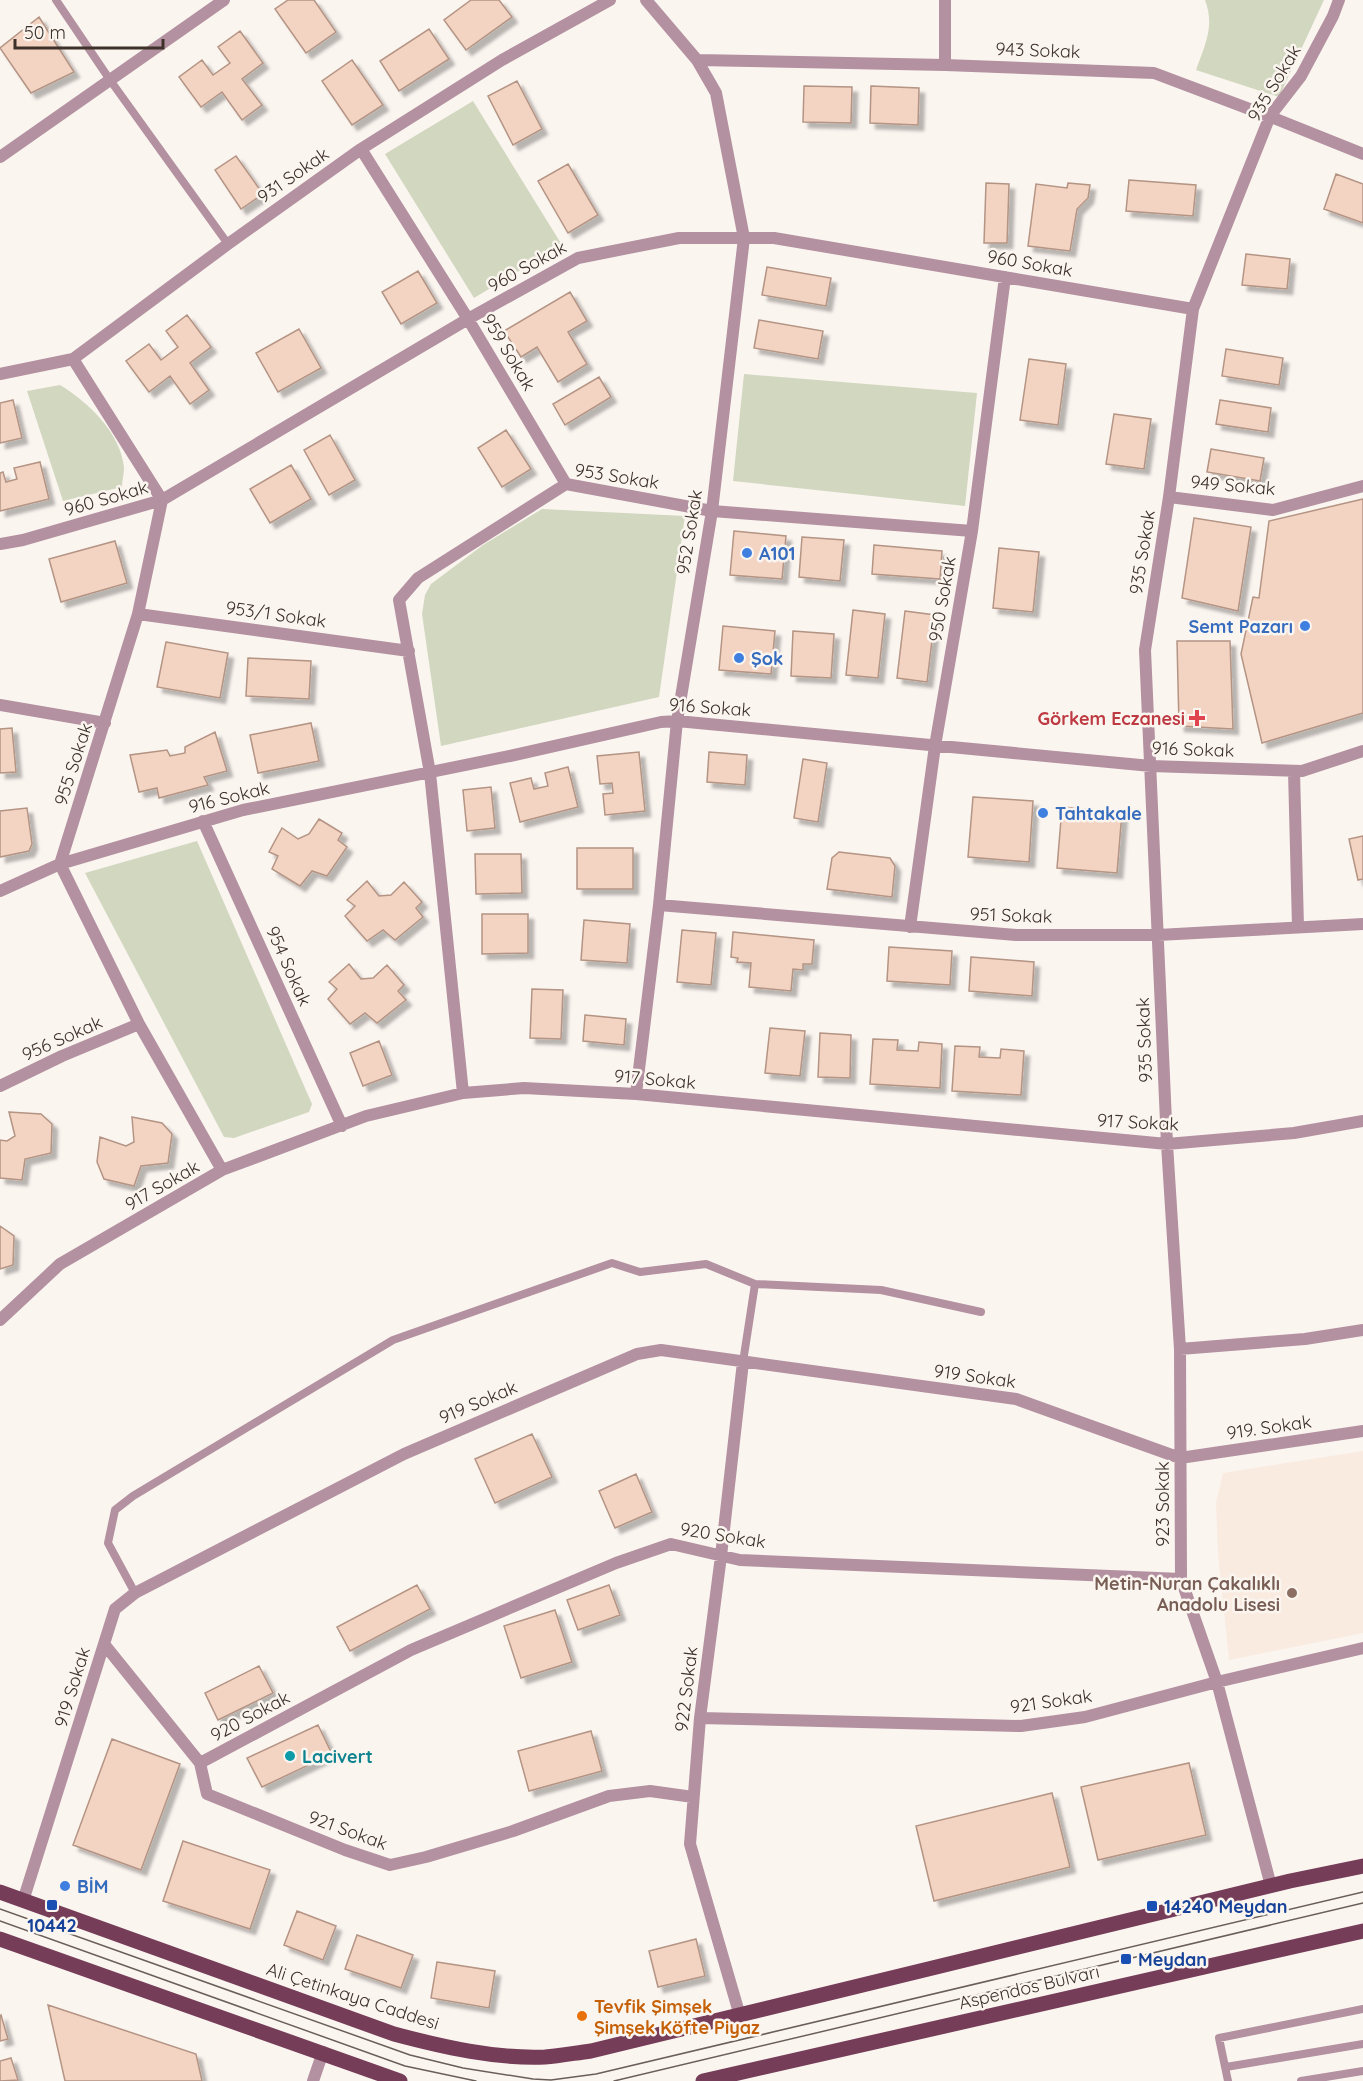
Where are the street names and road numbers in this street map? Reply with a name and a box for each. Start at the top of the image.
street label: 943 Sokak [995,37,1081,63]
street label: 935 Sokak [1242,41,1306,125]
street label: 931 Sokak [253,142,333,208]
street label: 960 Sokak [484,235,570,297]
street label: 960 Sokak [985,244,1075,282]
street label: 959 Sokak [477,309,541,395]
street label: 953 Sokak [573,458,661,494]
street label: 949 Sokak [1190,470,1276,500]
street label: 960 Sokak [61,475,151,521]
street label: 952 Sokak [671,488,707,576]
street label: 935 Sokak [1124,508,1160,596]
street label: 950 Sokak [923,554,961,644]
street label: 953/1 Sokak [224,596,328,632]
street label: 916 Sokak [668,693,752,721]
street label: 955 Sokak [49,720,97,808]
street label: 916 Sokak [1151,736,1235,762]
street label: 916 Sokak [186,776,272,818]
street label: 951 Sokak [969,902,1053,928]
street label: 954 Sokak [261,922,317,1010]
street label: 935 Sokak [1131,997,1157,1083]
street label: 956 Sokak [18,1010,106,1066]
street label: 917 Sokak [613,1064,697,1094]
street label: 917 Sokak [1096,1108,1180,1136]
street label: 917 Sokak [121,1155,203,1215]
street label: 919 Sokak [932,1359,1018,1393]
street label: 919 Sokak [435,1375,521,1429]
street label: 919. Sokak [1225,1410,1313,1444]
street label: 923 Sokak [1151,1461,1174,1547]
street label: 920 Sokak [678,1517,768,1553]
street label: 919 Sokak [49,1644,95,1730]
street label: 922 Sokak [669,1645,703,1733]
street label: 921 Sokak [1008,1684,1094,1718]
street label: 920 Sokak [206,1685,294,1747]
street label: 921 Sokak [305,1805,391,1855]
street label: Ali Çetinkaya Caddesi [264,1957,442,2035]
street label: Aspendos Bulvarı [956,1960,1102,2014]

